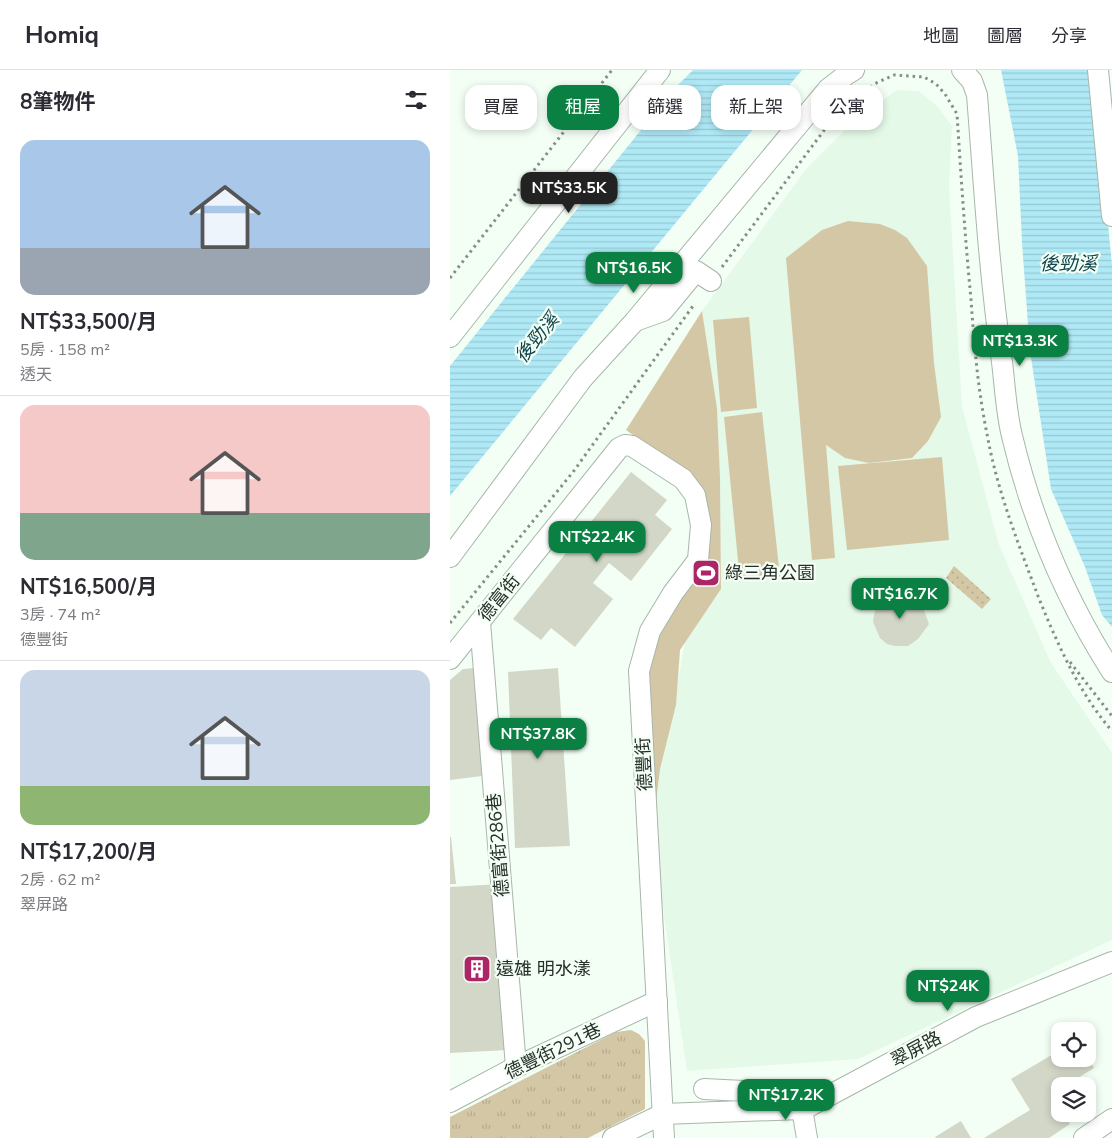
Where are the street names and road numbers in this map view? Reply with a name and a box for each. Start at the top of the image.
street label: 德富街 [473,569,525,627]
street label: 德豐街 [631,736,657,792]
street label: 德富街286巷 [481,792,515,898]
street label: 德豐街291巷 [501,1017,605,1085]
street label: 翠屏路 [887,1026,945,1072]

